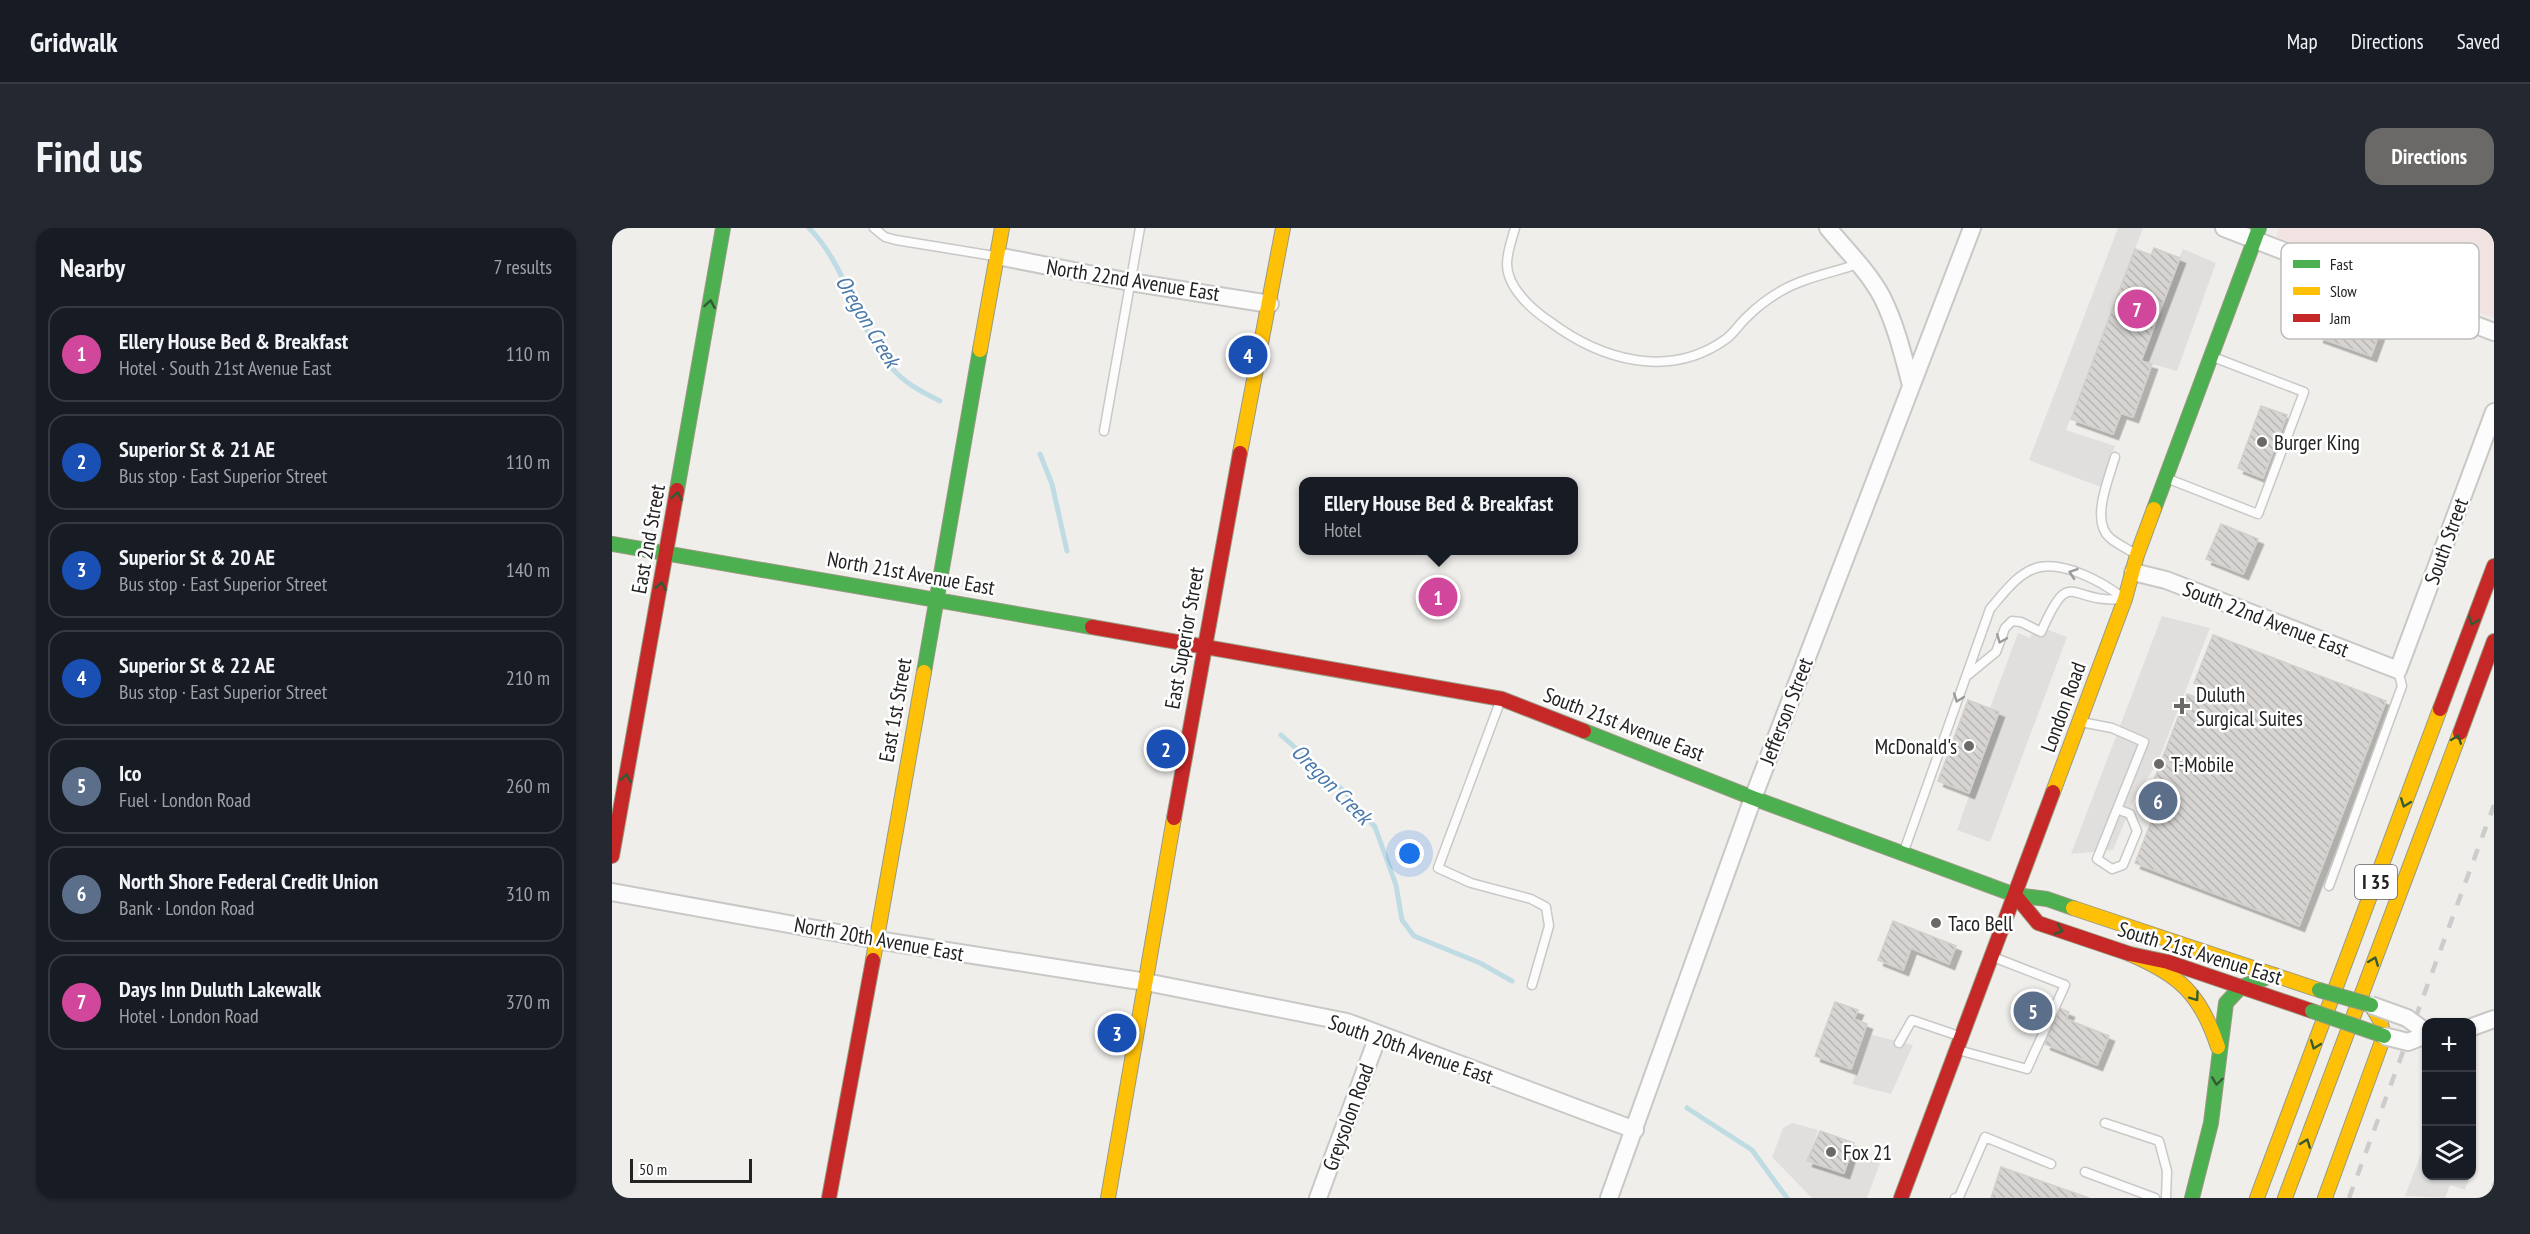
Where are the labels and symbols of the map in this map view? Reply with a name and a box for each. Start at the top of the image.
legend [2281,243,2479,339]
street label: North 22nd Avenue East [1044,253,1222,307]
text: Fast [2330,254,2353,274]
water label: Oregon Creek [830,270,908,374]
text: Slow [2330,281,2357,301]
pin: 7 [2118,286,2156,332]
one-way arrow [704,299,716,308]
text: Jam [2329,308,2351,328]
pin: 4 [1228,332,1268,378]
place label: Burger King [2274,429,2360,456]
marker: Burger King [2255,435,2269,449]
street label: East 2nd Street [625,482,671,596]
one-way arrow [670,491,683,501]
street label: South Street [2418,494,2474,588]
street label: North 21st Avenue East [825,545,997,601]
street label: East Superior Street [1158,565,1210,711]
one-way arrow [2069,567,2079,580]
pin: 1 [1418,574,1458,620]
street label: South 22nd Avenue East [2179,575,2353,663]
one-way arrow [654,581,667,591]
one-way arrow [2468,615,2481,626]
one-way arrow [1996,633,2008,644]
street label: Jefferson Street [1753,654,1819,769]
street label: East 1st Street [873,656,917,764]
street label: London Road [2034,658,2092,756]
street label: South 21st Avenue East [1540,681,1708,767]
place label: Duluth Surgical Suites [2196,681,2303,732]
one-way arrow [1953,692,1965,703]
marker: Duluth Surgical Suites [2173,697,2191,715]
pin: 2 [1146,726,1186,772]
place label: McDonald's [1875,733,1957,760]
one-way arrow [2450,734,2463,744]
water label: Oregon Creek [1286,738,1380,832]
marker: McDonald's [1962,739,1976,753]
place label: T-Mobile [2171,751,2234,778]
marker: T-Mobile [2152,757,2166,771]
one-way arrow [619,773,632,783]
pin: 6 [2138,778,2178,824]
one-way arrow [2400,797,2412,808]
your location [1395,839,1424,868]
road number: I 35 [2355,865,2397,899]
place label: Taco Bell [1948,910,2013,937]
street label: North 20th Avenue East [792,911,966,967]
street label: South 21st Avenue East [2115,915,2286,991]
marker: Taco Bell [1929,916,1943,930]
one-way arrow [2053,923,2064,935]
one-way arrow [2367,956,2380,966]
pin: 5 [2014,988,2052,1034]
one-way arrow [2188,991,2199,1002]
street label: South 20th Avenue East [1325,1008,1497,1090]
pin: 3 [1098,1010,1136,1056]
one-way arrow [2309,1039,2322,1050]
street label: Greysolon Road [1316,1060,1380,1174]
one-way arrow [2211,1076,2223,1085]
one-way arrow [2299,1138,2311,1149]
place label: Fox 21 [1843,1139,1892,1166]
marker: Fox 21 [1824,1145,1838,1159]
scale bar [630,1156,752,1184]

